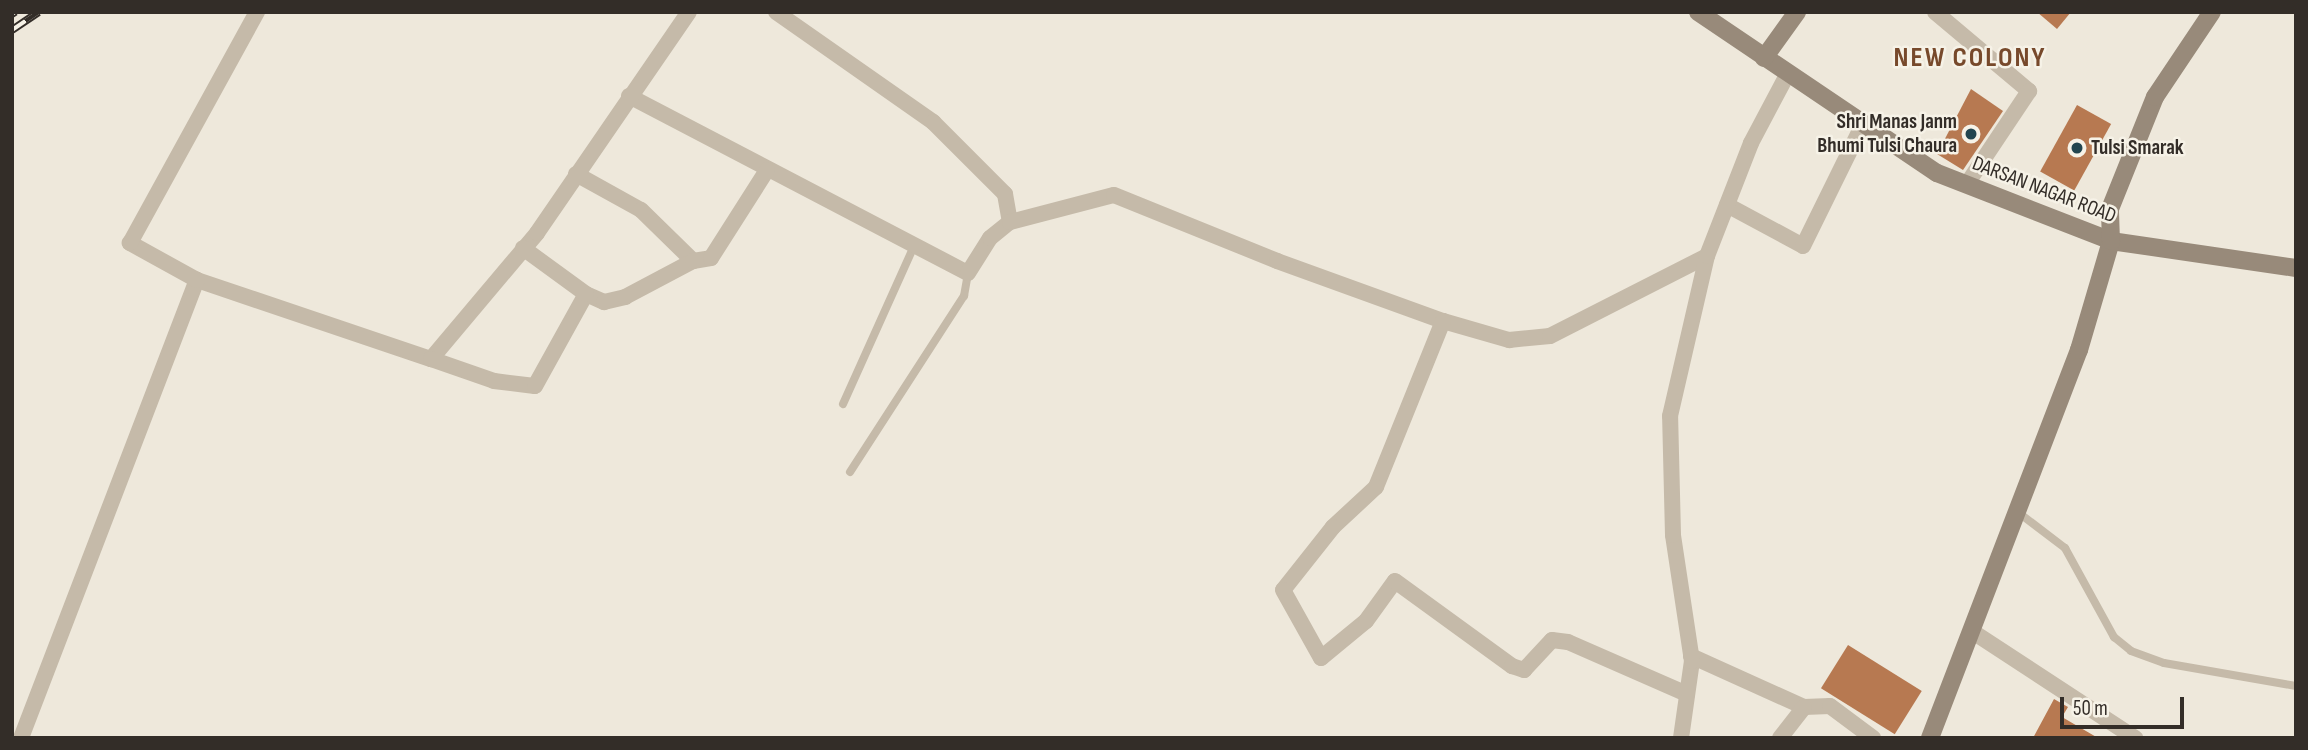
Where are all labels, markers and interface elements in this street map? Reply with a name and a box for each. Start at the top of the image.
district label: NEW COLONY [1895,41,2045,75]
place label: Shri Manas Janm Bhumi Tulsi Chaura [1817,109,1957,159]
marker: Shri Manas Janm Bhumi Tulsi Chaura [1963,126,1979,142]
place label: Tulsi Smarak [2091,135,2184,161]
marker: Tulsi Smarak [2069,140,2085,156]
street label: DARSAN NAGAR ROAD [1969,151,2119,229]
scale bar [2063,684,2187,728]
text: 50 m [2073,696,2108,721]

